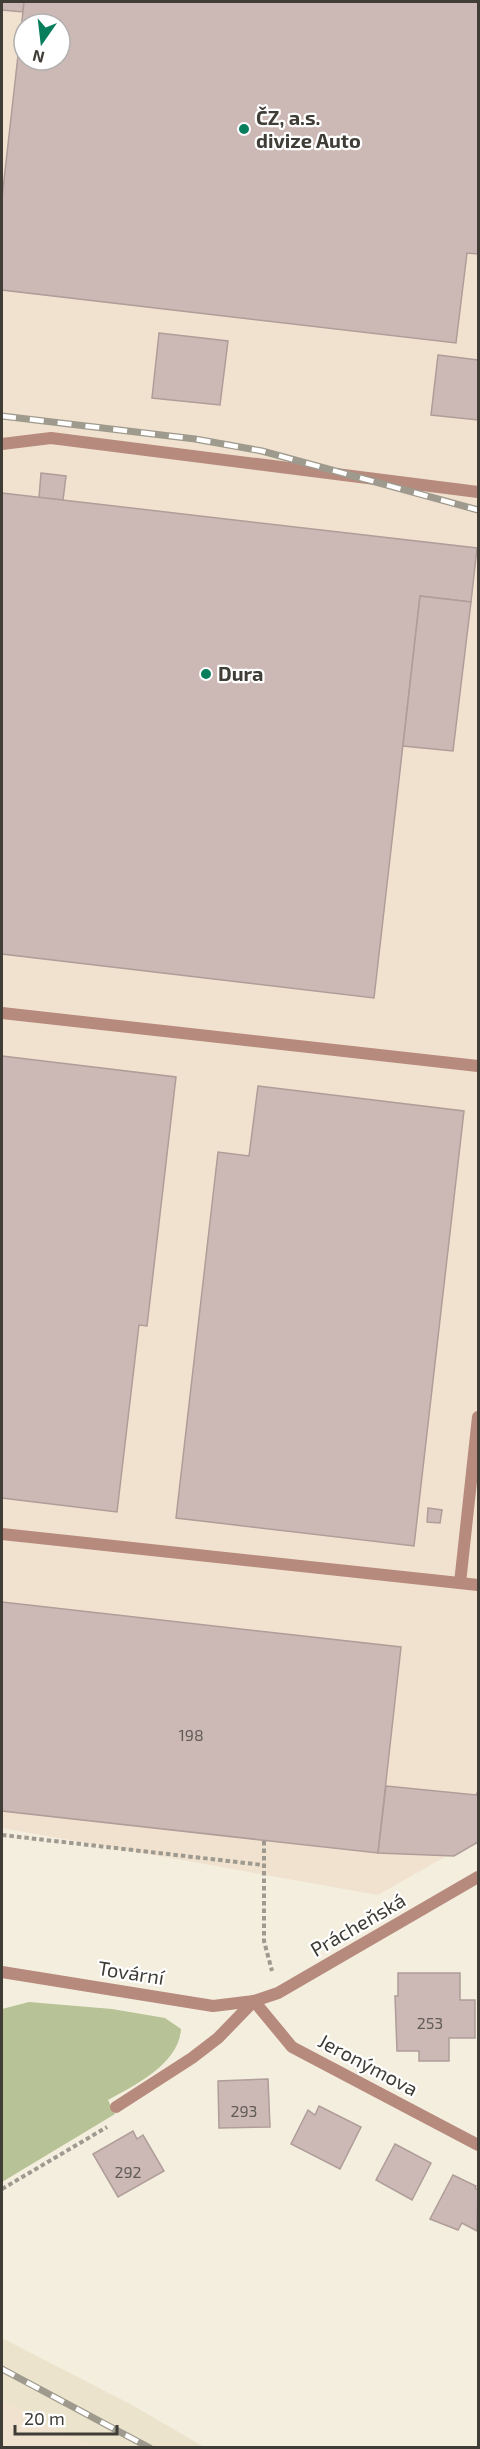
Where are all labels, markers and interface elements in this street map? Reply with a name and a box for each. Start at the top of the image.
north arrow [12,12,72,72]
text: N [30,46,46,68]
place label: ČZ, a.s. divize Auto [256,105,361,152]
marker: ČZ, a.s. divize Auto [237,122,251,136]
place label: Dura [218,661,263,685]
marker: Dura [199,667,213,681]
house number: 198 [178,1725,204,1744]
street label: Prácheňská [306,1887,409,1961]
street label: Tovární [96,1955,167,1989]
house number: 253 [417,2013,443,2032]
street label: Jeronýmova [315,2028,422,2100]
house number: 293 [230,2101,258,2120]
house number: 292 [114,2162,142,2181]
scale bar [15,2398,117,2436]
text: 20 m [24,2407,65,2429]

